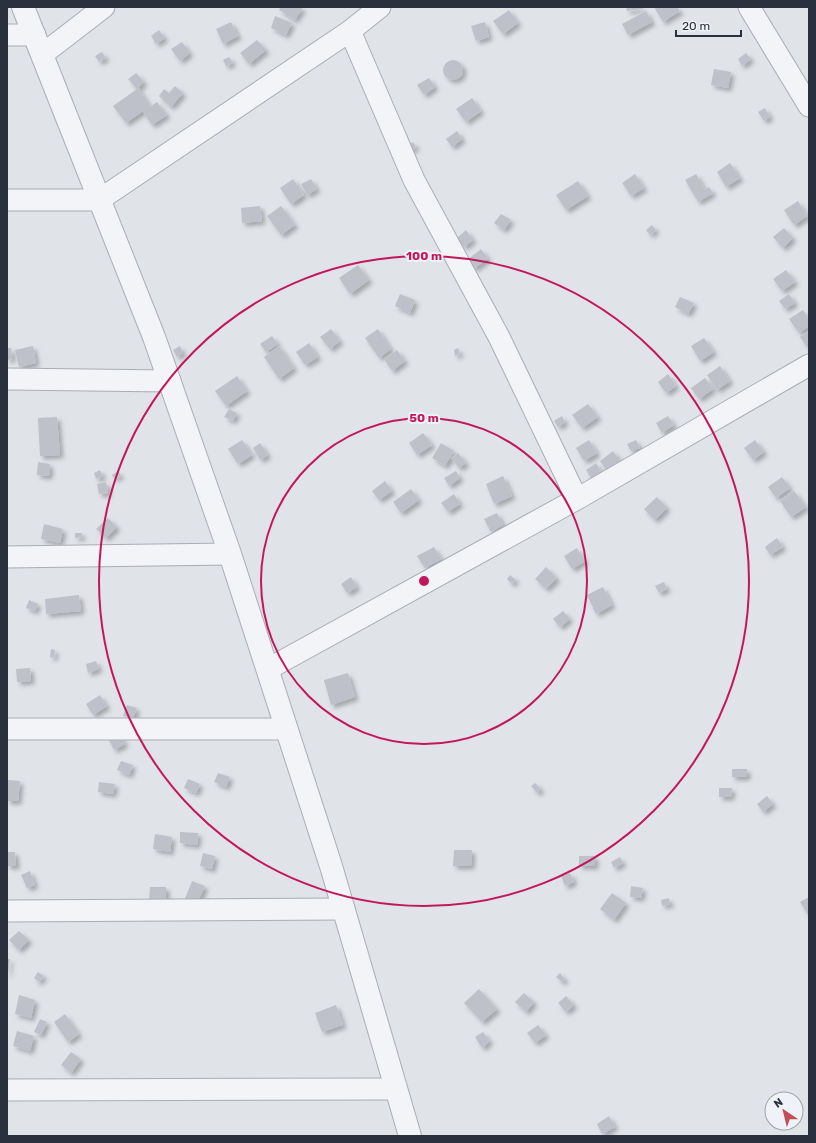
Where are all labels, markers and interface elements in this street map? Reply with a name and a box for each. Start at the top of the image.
scale bar [676,12,741,38]
text: 20 m [682,19,710,33]
text: 100 m [406,249,442,263]
text: 50 m [409,411,439,425]
centre of rings [417,574,431,588]
north arrow [764,1091,804,1131]
text: N [772,1096,786,1111]

